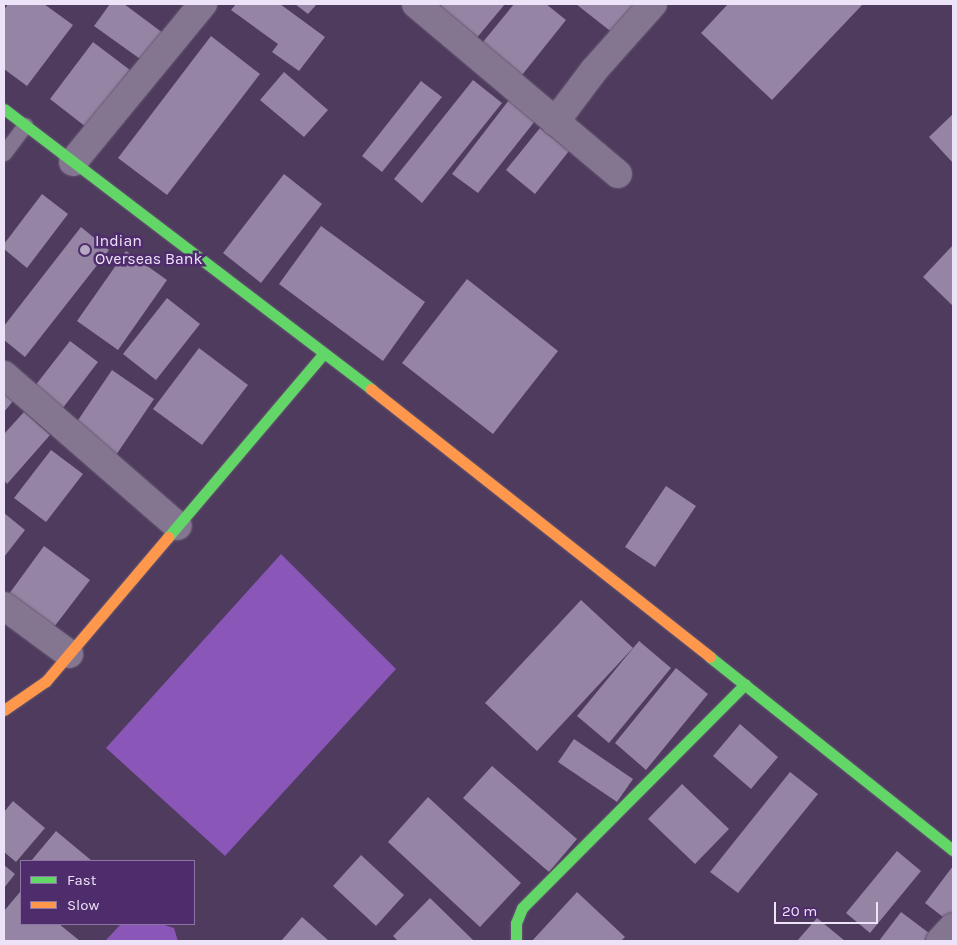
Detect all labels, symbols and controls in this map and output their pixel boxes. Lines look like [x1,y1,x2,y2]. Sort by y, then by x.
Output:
place label: Indian Overseas Bank [95,231,202,269]
marker: Indian Overseas Bank [79,244,91,256]
legend [20,860,195,925]
text: Fast [67,871,96,889]
scale bar [777,892,881,924]
text: Slow [67,896,99,914]
text: 20 m [782,902,817,920]

